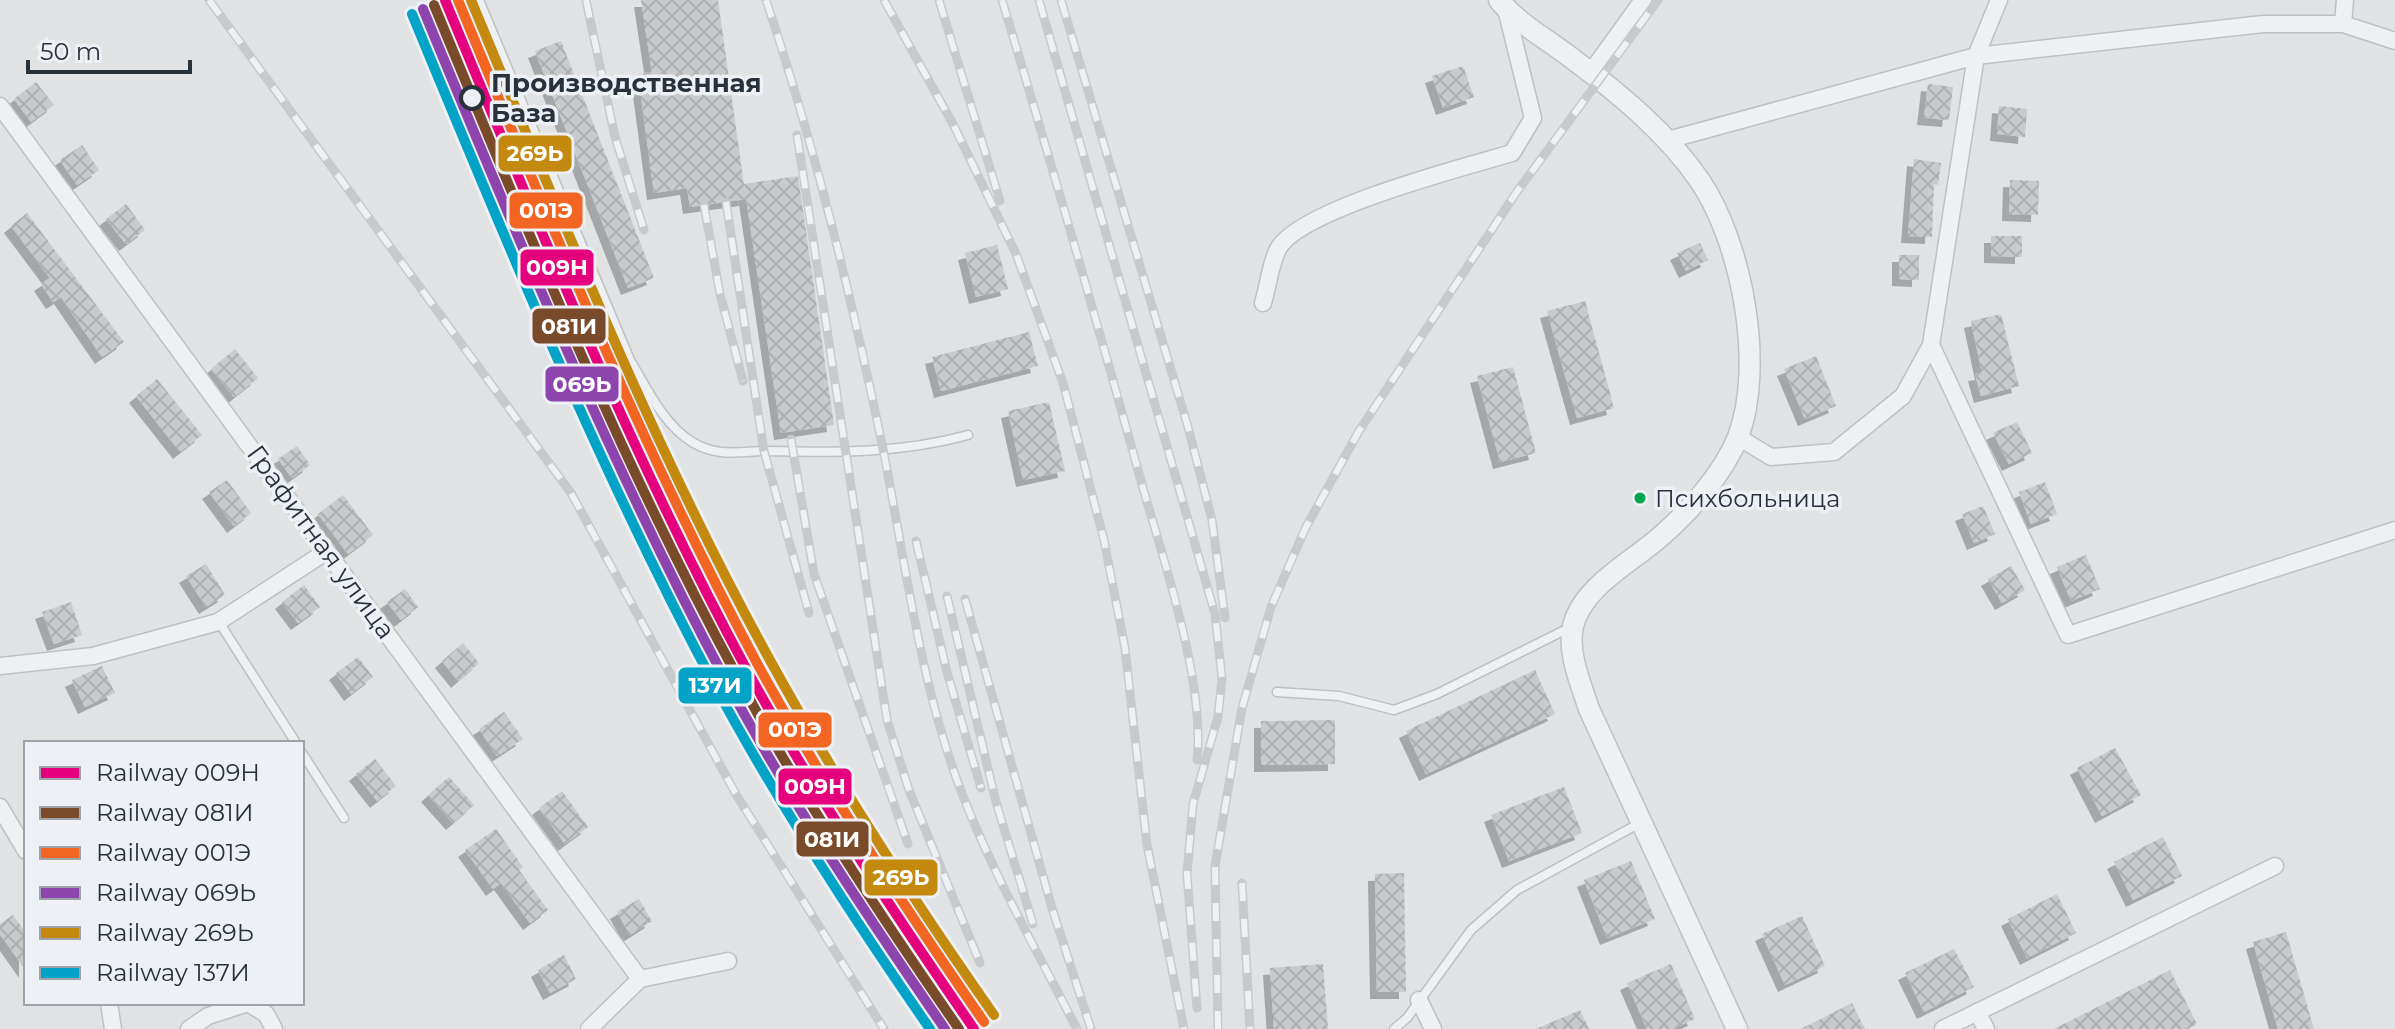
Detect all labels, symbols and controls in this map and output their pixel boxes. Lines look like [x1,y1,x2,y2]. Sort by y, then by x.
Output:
scale bar [28,24,190,74]
text: 50 m [40,37,101,66]
place label: Производственная База [491,67,762,129]
marker: Производственная База [460,86,484,110]
line badge: 269Ь [497,134,573,173]
text: 269Ь [507,140,564,167]
line badge: 001Э [508,191,584,230]
text: 001Э [519,197,573,224]
line badge: 009Н [519,248,595,287]
text: 009Н [526,254,588,281]
line badge: 081И [531,307,607,345]
text: 081И [541,313,597,340]
line badge: 069Ь [544,365,620,403]
text: 069Ь [553,371,612,398]
street label: Графитная улица [240,439,402,645]
place label: Психбольница [1655,484,1840,513]
marker: Психбольница [1632,490,1648,506]
line badge: 137И [677,666,753,705]
text: 137И [688,672,742,699]
line badge: 001Э [757,711,833,749]
text: 001Э [768,716,822,743]
legend [24,741,304,1005]
text: Railway 009Н [96,758,260,787]
line badge: 009Н [777,767,853,806]
text: 009Н [784,773,846,800]
text: Railway 081И [96,798,254,827]
line badge: 081И [795,820,870,858]
text: 081И [804,826,860,853]
text: Railway 001Э [96,838,251,867]
line badge: 269Ь [863,858,939,897]
text: 269Ь [873,864,930,891]
text: Railway 069Ь [96,878,256,907]
text: Railway 269Ь [96,918,254,947]
text: Railway 137И [96,958,250,987]

